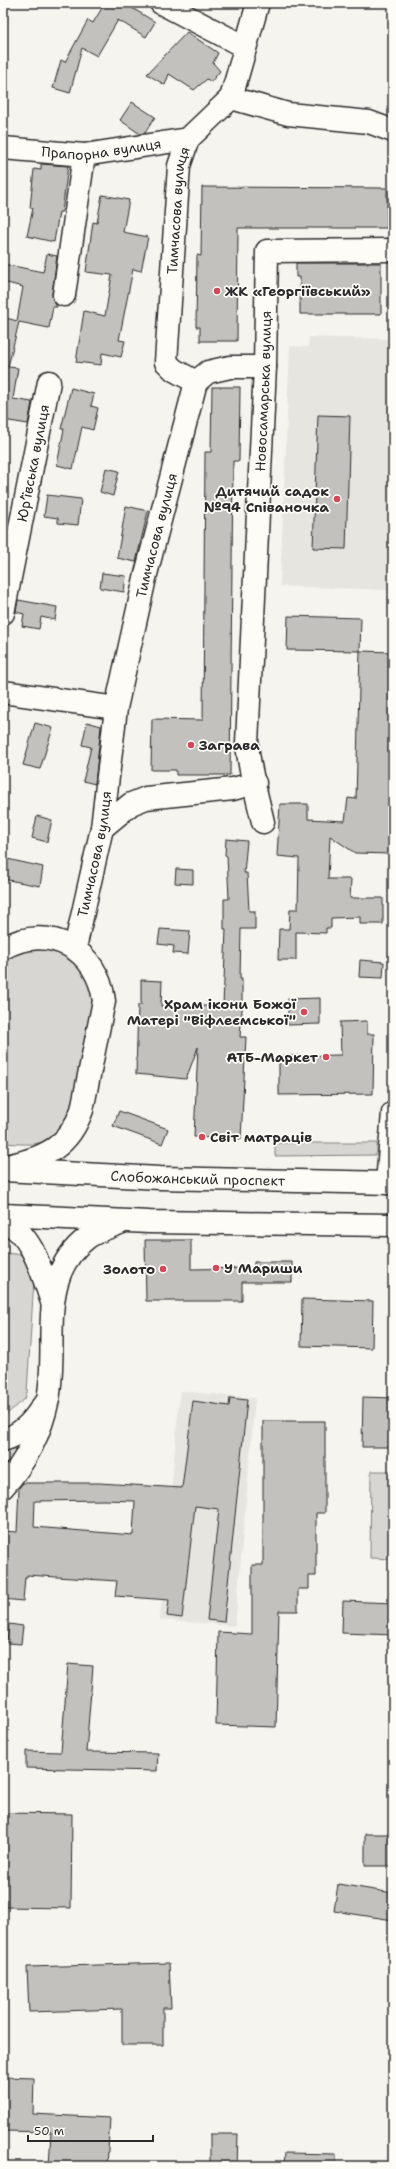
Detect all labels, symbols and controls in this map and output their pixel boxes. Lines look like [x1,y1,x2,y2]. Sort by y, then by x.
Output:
street label: Прапорна вулиця [41,134,163,164]
street label: Тимчасова вулиця [163,144,194,275]
place label: ЖК «Георгіївський» [225,282,371,300]
marker: ЖК «Георгіївський» [212,286,222,296]
street label: Новосамарська вулиця [251,310,275,472]
street label: Юрʼївська вулиця [13,403,53,523]
street label: Тимчасова вулиця [132,471,181,600]
place label: Дитячий садок №94 Співаночка [204,482,329,516]
marker: Дитячий садок №94 Співаночка [332,494,342,504]
place label: Заграва [199,736,260,754]
marker: Заграва [186,740,196,750]
street label: Тимчасова вулиця [73,790,115,919]
place label: Храм ікони Божої Матері "Віфлеємської" [127,995,297,1029]
marker: Храм ікони Божої Матері "Віфлеємської" [299,1007,309,1017]
place label: АТБ-Маркет [226,1048,319,1066]
marker: АТБ-Маркет [321,1052,331,1062]
place label: Світ матраців [210,1128,312,1146]
marker: Світ матраців [197,1132,207,1142]
street label: Слобожанський проспект [110,1166,286,1190]
place label: У Мариши [224,1259,303,1277]
place label: Золото [103,1260,155,1278]
marker: У Мариши [211,1263,221,1273]
marker: Золото [158,1264,168,1274]
scale bar [28,2117,153,2143]
text: 50 m [34,2123,64,2139]

